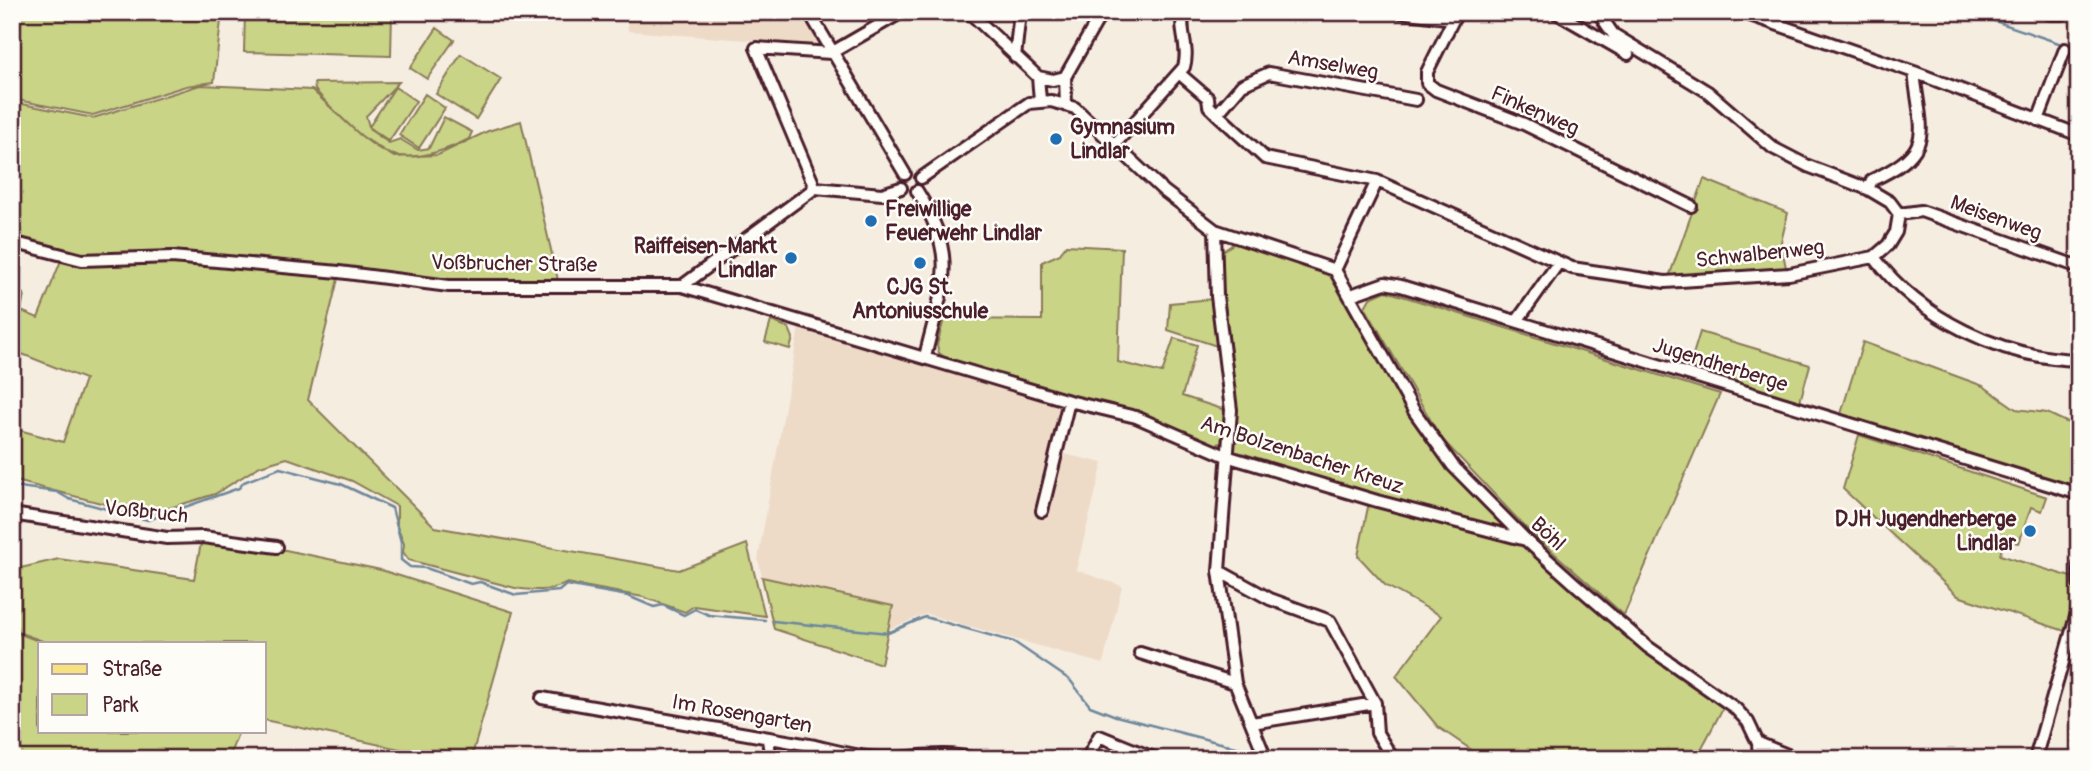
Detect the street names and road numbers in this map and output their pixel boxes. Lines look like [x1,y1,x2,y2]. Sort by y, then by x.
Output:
street label: Amselweg [1286,44,1380,86]
street label: Finkenweg [1487,80,1583,142]
street label: Meisenweg [1947,189,2045,247]
street label: Schwalbenweg [1694,234,1826,274]
street label: Voßbrucher Straße [431,249,598,279]
street label: Jugendherberge [1649,332,1792,399]
street label: Am Bolzenbacher Kreuz [1197,409,1407,501]
street label: Voßbruch [103,494,189,530]
street label: Böhl [1525,511,1571,557]
street label: Im Rosengarten [670,688,814,740]

